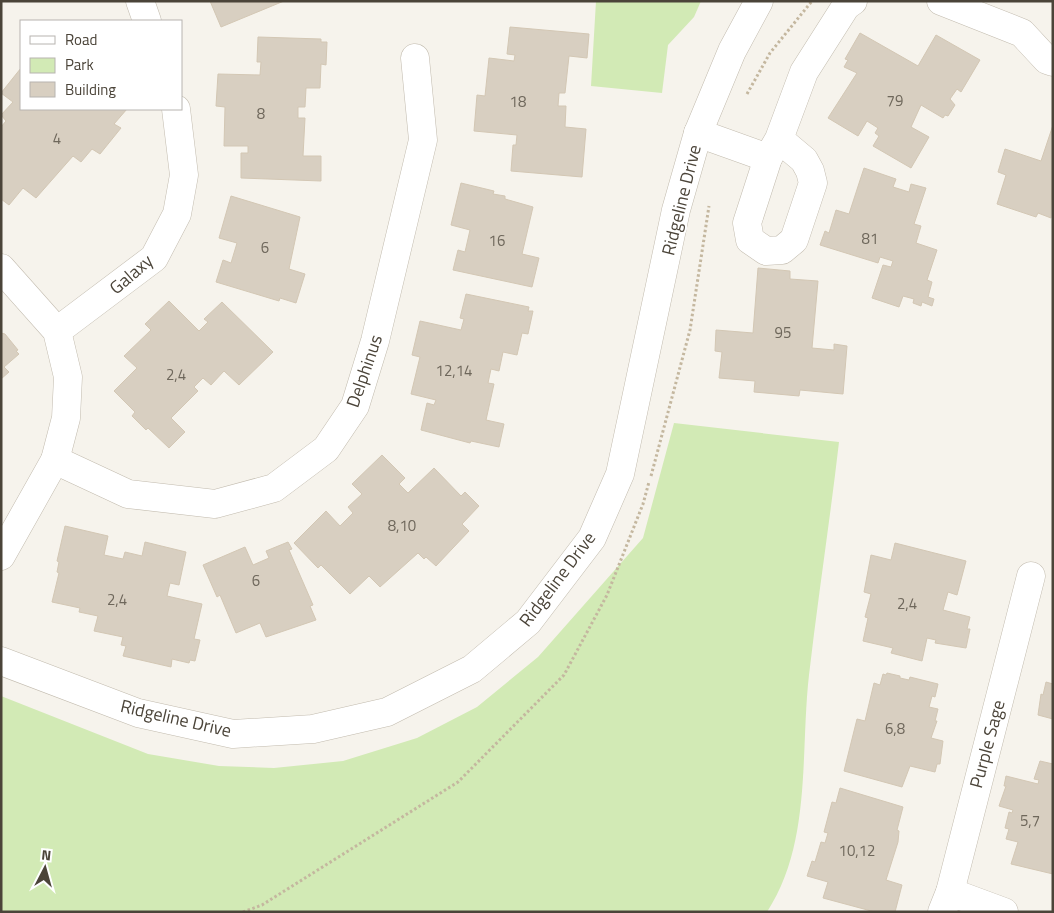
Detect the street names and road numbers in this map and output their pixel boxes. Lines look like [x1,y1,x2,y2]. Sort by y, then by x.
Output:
street label: Ridgeline Drive [654,142,708,258]
street label: Galaxy [103,247,159,301]
street label: Delphinus [339,331,389,411]
street label: Ridgeline Drive [512,526,602,632]
street label: Ridgeline Drive [118,692,234,744]
street label: Purple Sage [962,697,1012,791]

